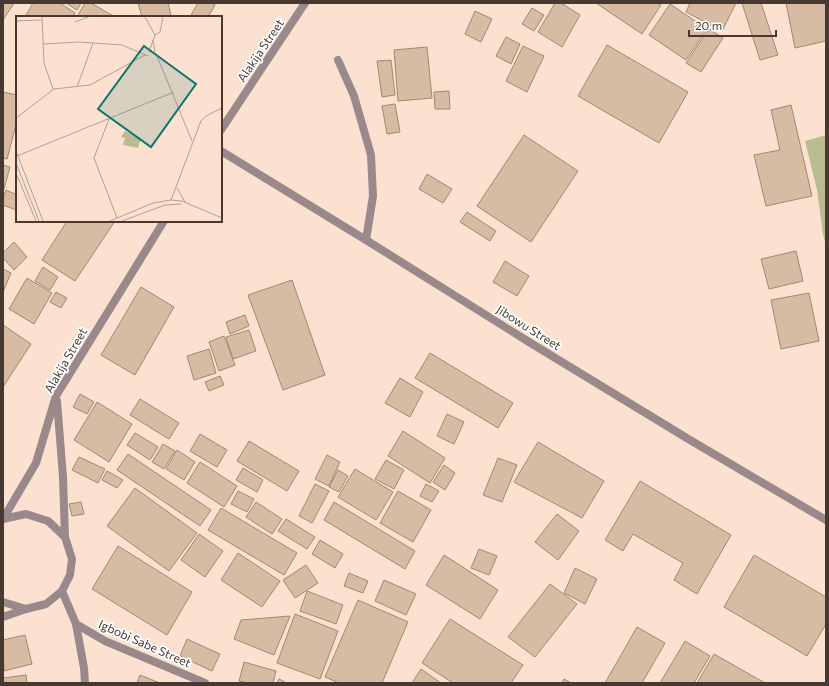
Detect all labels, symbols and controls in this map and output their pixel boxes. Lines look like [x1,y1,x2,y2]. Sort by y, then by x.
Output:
scale bar [689,12,776,38]
inset map [16,16,222,222]
street label: Alakija Street [234,16,286,84]
text: 20 m [695,18,722,32]
street label: Jibowu Street [494,302,564,353]
street label: Alakija Street [41,325,89,395]
street label: Igbobi Sabe Street [97,616,193,670]

